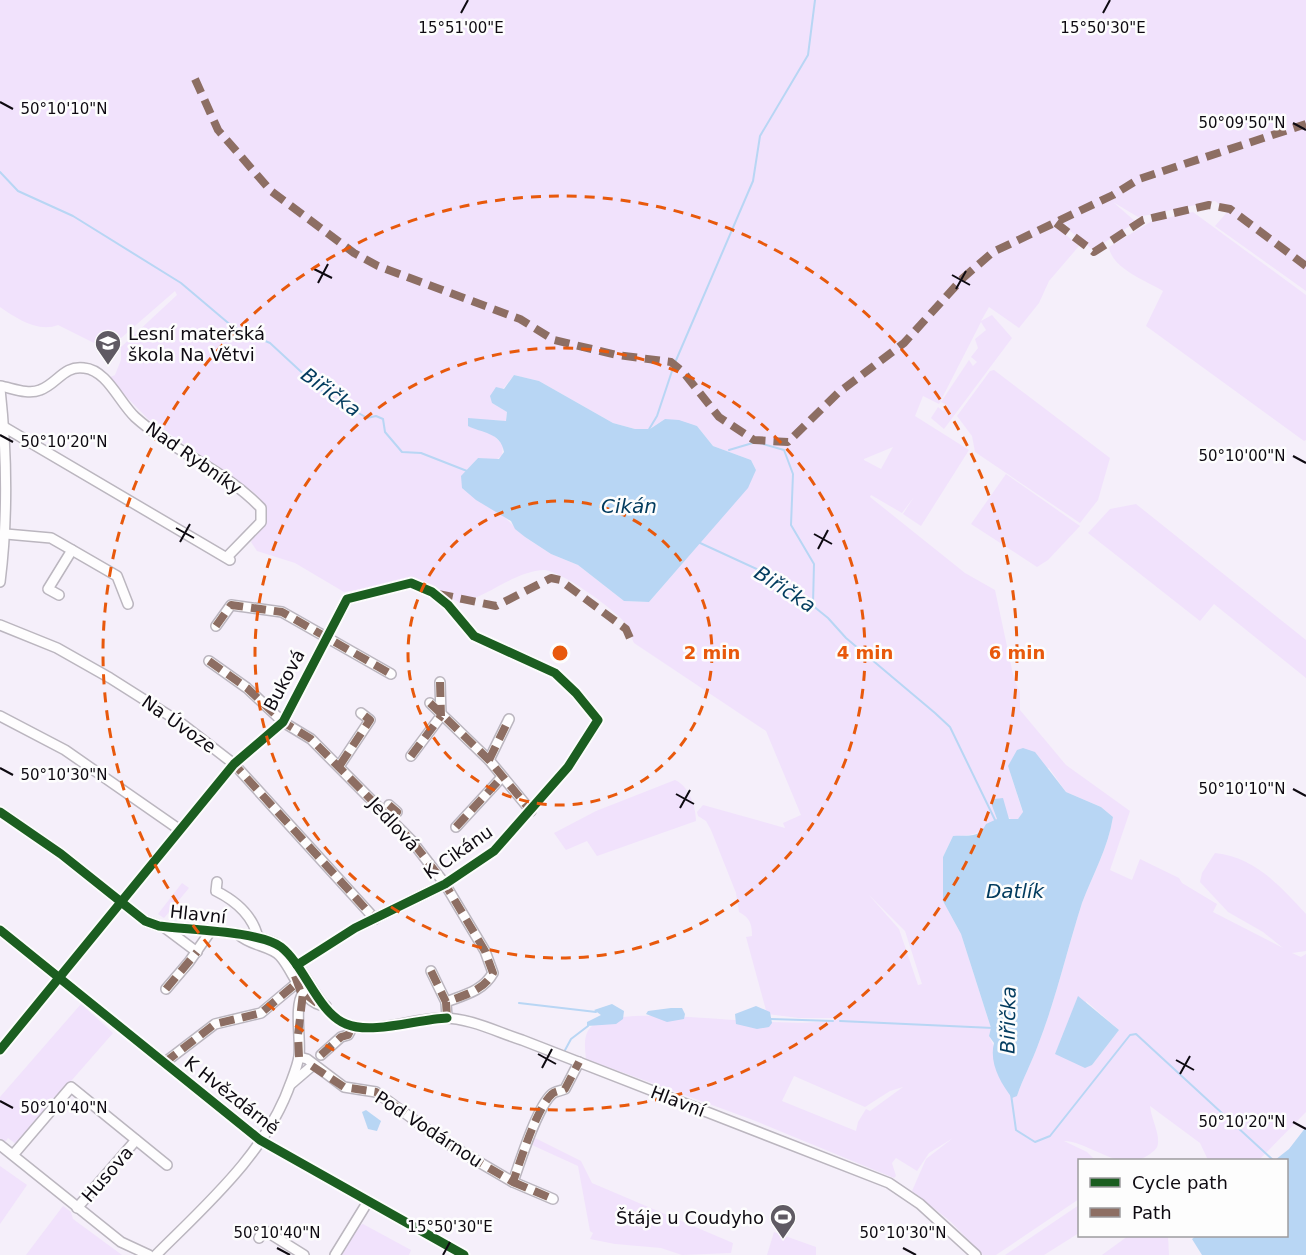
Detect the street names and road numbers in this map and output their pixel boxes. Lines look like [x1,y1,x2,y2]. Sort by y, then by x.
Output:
street label: Nad Rybníky [142,417,246,499]
street label: Buková [259,646,309,714]
street label: Na Úvoze [138,691,220,757]
street label: Jedlová [363,792,424,855]
street label: K Cikánu [420,821,496,883]
street label: Hlavní [169,901,228,928]
street label: K Hvězdárně [181,1052,283,1138]
street label: Hlavní [648,1081,709,1121]
street label: Pod Vodárnou [371,1087,487,1171]
street label: Husova [77,1142,137,1206]

